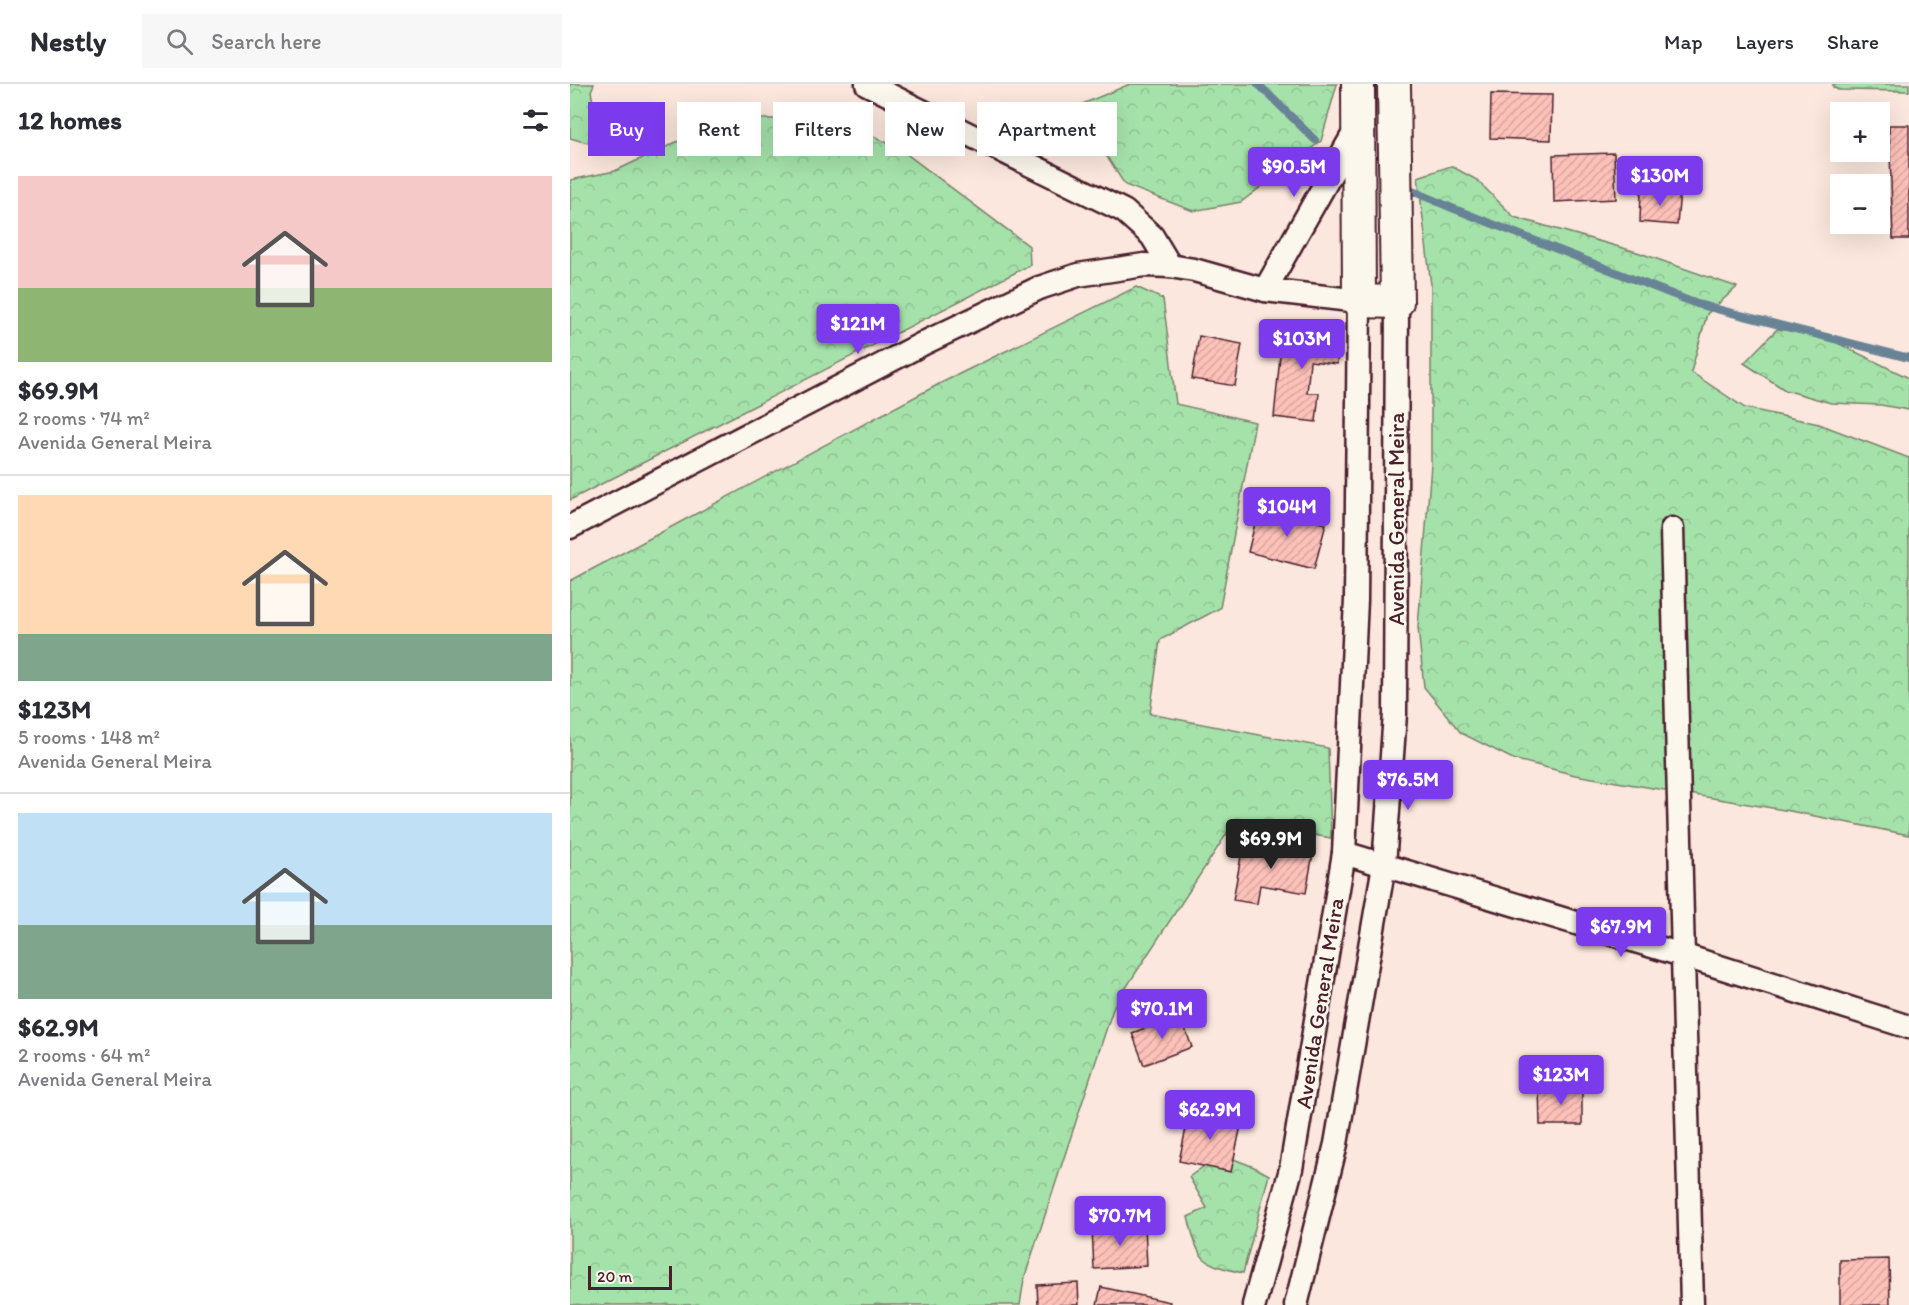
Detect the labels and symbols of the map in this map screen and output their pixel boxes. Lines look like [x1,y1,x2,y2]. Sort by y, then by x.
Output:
pin: $90.5M [1245,147,1343,198]
pin: $130M [1618,156,1702,207]
pin: $121M [816,304,900,355]
pin: $103M [1260,319,1344,370]
street label: Avenida General Meira [1383,412,1410,626]
pin: $104M [1245,487,1329,538]
pin: $76.5M [1359,760,1457,811]
pin: $69.9M [1222,819,1320,870]
street label: Avenida General Meira [1289,895,1350,1110]
pin: $67.9M [1572,907,1670,958]
pin: $70.1M [1113,989,1211,1040]
pin: $123M [1519,1055,1603,1106]
pin: $62.9M [1161,1090,1259,1141]
pin: $70.7M [1071,1196,1169,1247]
scale bar [588,1263,672,1290]

